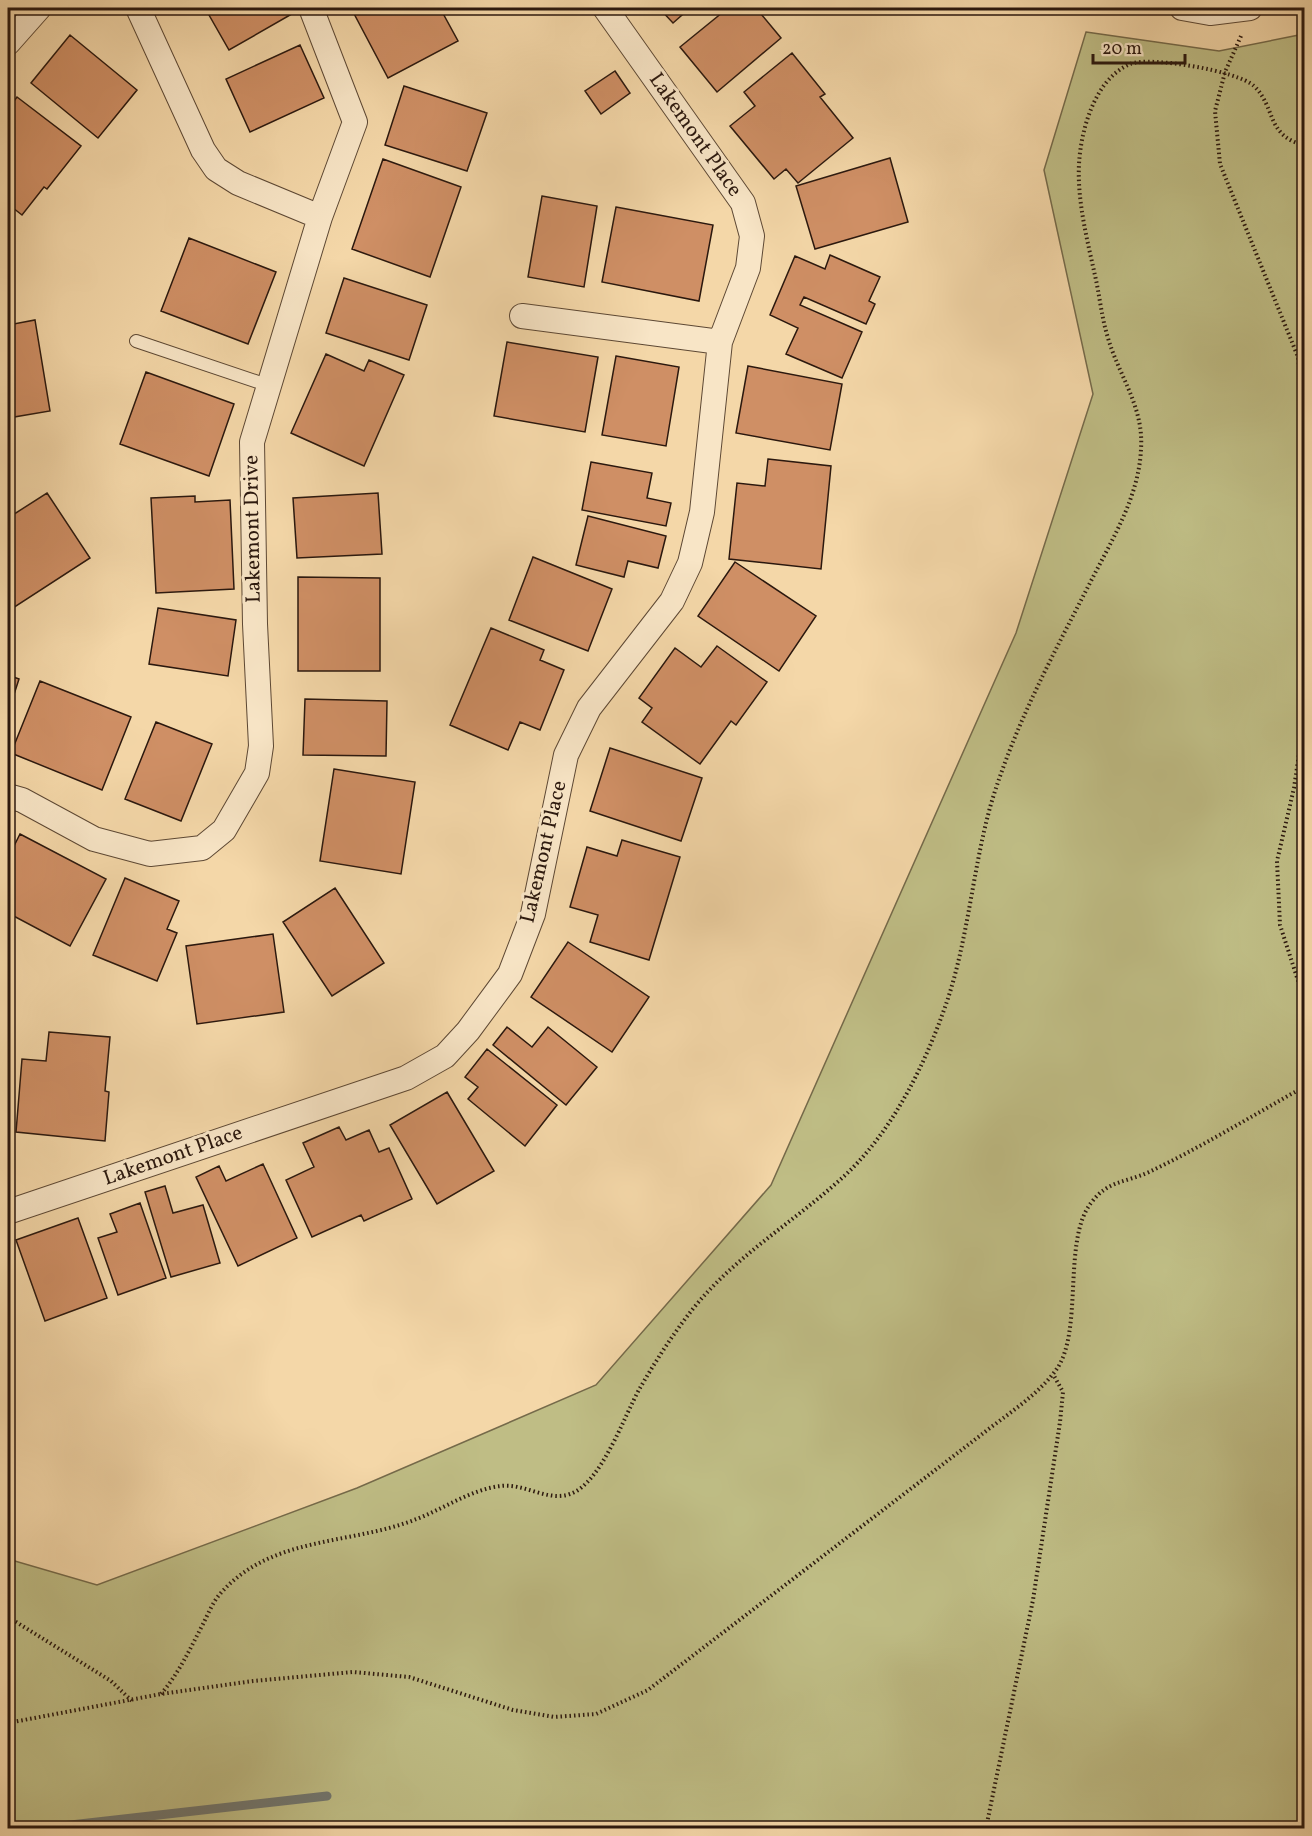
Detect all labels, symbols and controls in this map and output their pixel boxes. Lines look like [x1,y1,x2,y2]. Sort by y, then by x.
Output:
scale bar [1093,27,1184,65]
text: 20 m [1102,37,1142,62]
street label: Lakemont Place [641,67,749,203]
street label: Lakemont Drive [237,454,269,603]
street label: Lakemont Place [514,778,574,926]
street label: Lakemont Place [100,1119,247,1193]

